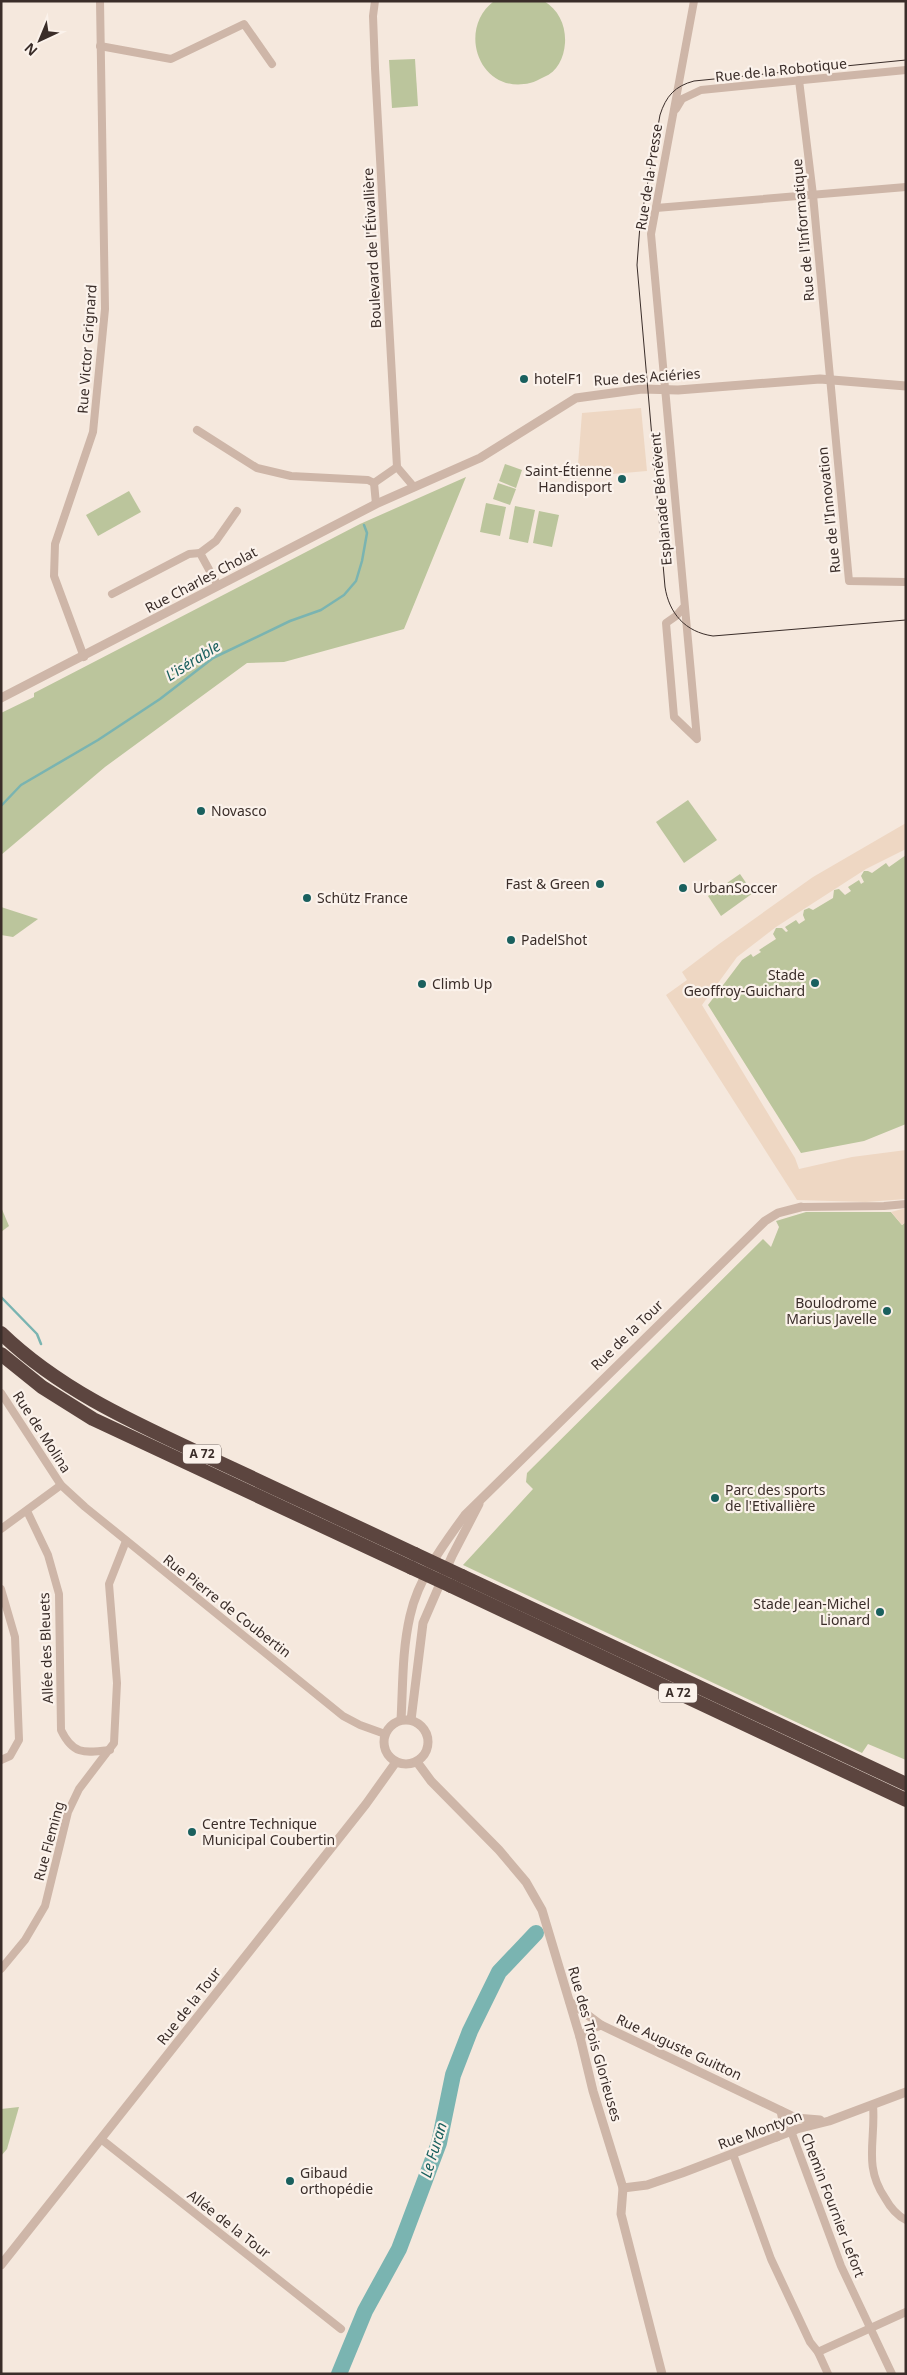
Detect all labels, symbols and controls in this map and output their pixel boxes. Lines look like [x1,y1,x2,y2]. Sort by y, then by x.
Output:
north arrow [15,15,65,65]
text: N [20,39,41,61]
street label: Rue de la Robotique [714,53,848,86]
street label: Rue de la Presse [631,122,666,231]
street label: Rue de l'Informatique [787,158,818,302]
street label: Boulevard de l'Étivallière [358,167,385,329]
street label: Rue Victor Grignard [73,284,100,414]
street label: Rue des Aciéries [593,363,701,390]
place label: hotelF1 [534,369,583,388]
marker: hotelF1 [518,373,530,385]
street label: Esplanade Bénévent [645,432,676,566]
street label: Rue de l'Innovation [812,446,845,574]
place label: Saint-Étienne Handisport [525,461,612,496]
marker: Saint-Étienne Handisport [616,473,628,485]
street label: Rue Charles Cholat [141,542,260,617]
water label: L'isérable [161,635,224,685]
place label: Novasco [211,801,267,820]
marker: Novasco [195,805,207,817]
place label: Fast & Green [505,874,590,893]
marker: Fast & Green [594,878,606,890]
place label: UrbanSoccer [693,878,778,897]
marker: UrbanSoccer [677,882,689,894]
place label: Schütz France [317,888,408,907]
marker: Schütz France [301,892,313,904]
place label: PadelShot [521,930,587,949]
marker: PadelShot [505,934,517,946]
place label: Stade Geoffroy-Guichard [684,965,805,1000]
place label: Climb Up [432,974,492,993]
marker: Stade Geoffroy-Guichard [809,977,821,989]
marker: Climb Up [416,978,428,990]
place label: Boulodrome Marius Javelle [786,1293,877,1328]
street label: Rue de la Tour [586,1295,667,1374]
marker: Boulodrome Marius Javelle [881,1305,893,1317]
street label: Rue de Molina [9,1387,76,1476]
road number: A 72 [183,1445,221,1464]
place label: Parc des sports de l'Etivallière [725,1480,826,1515]
marker: Parc des sports de l'Etivallière [709,1492,721,1504]
street label: Rue Pierre de Coubertin [159,1550,295,1662]
street label: Allée des Bleuets [34,1592,57,1704]
place label: Stade Jean-Michel Lionard [753,1594,870,1629]
marker: Stade Jean-Michel Lionard [874,1606,886,1618]
road number: A 72 [659,1684,697,1702]
street label: Rue Fleming [29,1799,68,1883]
place label: Centre Technique Municipal Coubertin [202,1814,335,1849]
marker: Centre Technique Municipal Coubertin [186,1826,198,1838]
street label: Rue de la Tour [152,1963,225,2049]
street label: Rue des Trois Glorieuses [564,1964,627,2124]
street label: Rue Auguste Guitton [613,2009,745,2084]
street label: Rue Montyon [715,2106,804,2154]
water label: Le Furan [415,2119,451,2180]
street label: Chemin Fournier Lefort [797,2130,870,2280]
place label: Gibaud orthopédie [300,2163,373,2198]
marker: Gibaud orthopédie [284,2175,296,2187]
street label: Allée de la Tour [184,2185,275,2262]

